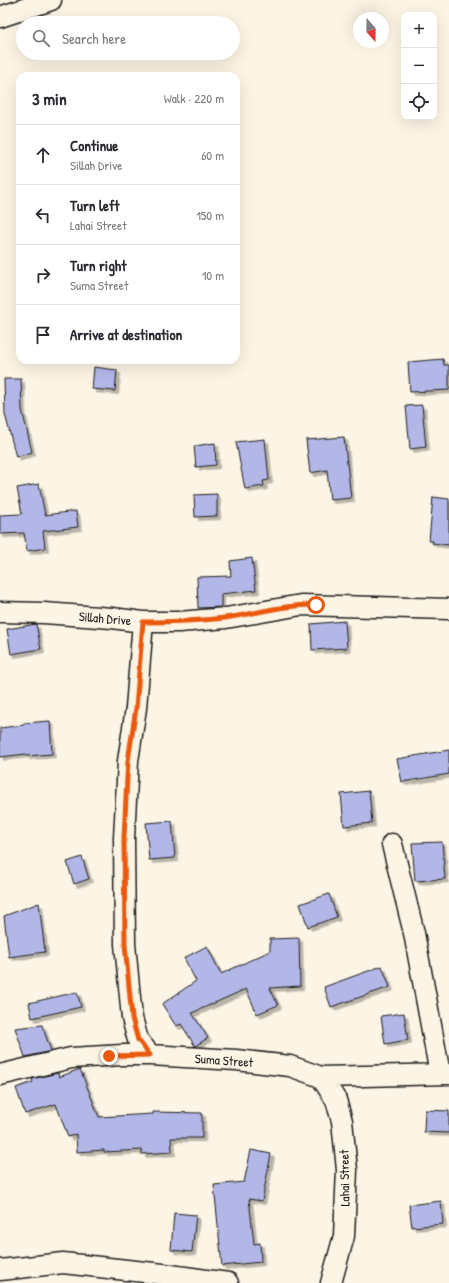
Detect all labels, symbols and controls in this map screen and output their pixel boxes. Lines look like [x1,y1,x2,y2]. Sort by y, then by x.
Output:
north arrow [353,12,389,48]
map controls [401,12,437,120]
button: + [401,12,437,48]
search box [16,16,240,60]
icon: search [30,27,52,49]
text: Search here [62,28,126,49]
button: − [401,48,437,84]
button: locate [401,84,437,120]
text: 3 min [32,87,67,110]
text: Walk · 220 m [164,89,224,107]
text: Continue [70,135,118,156]
icon: ahead [32,144,54,166]
text: 60 m [201,146,224,164]
text: Sillah Drive [70,156,123,174]
text: Turn left [70,195,120,216]
icon: left [32,204,54,226]
text: 150 m [196,206,224,224]
text: Lahai Street [70,216,127,234]
text: Turn right [70,255,126,276]
icon: right [32,264,54,286]
text: 10 m [202,266,224,284]
text: Suma Street [70,276,128,294]
icon: arrive [32,324,54,346]
text: Arrive at destination [70,324,182,345]
route start [307,596,325,614]
street label: Sillah Drive [78,607,132,629]
route end [100,1047,118,1065]
street label: Suma Street [194,1049,254,1071]
street label: Lahai Street [334,1149,353,1206]

